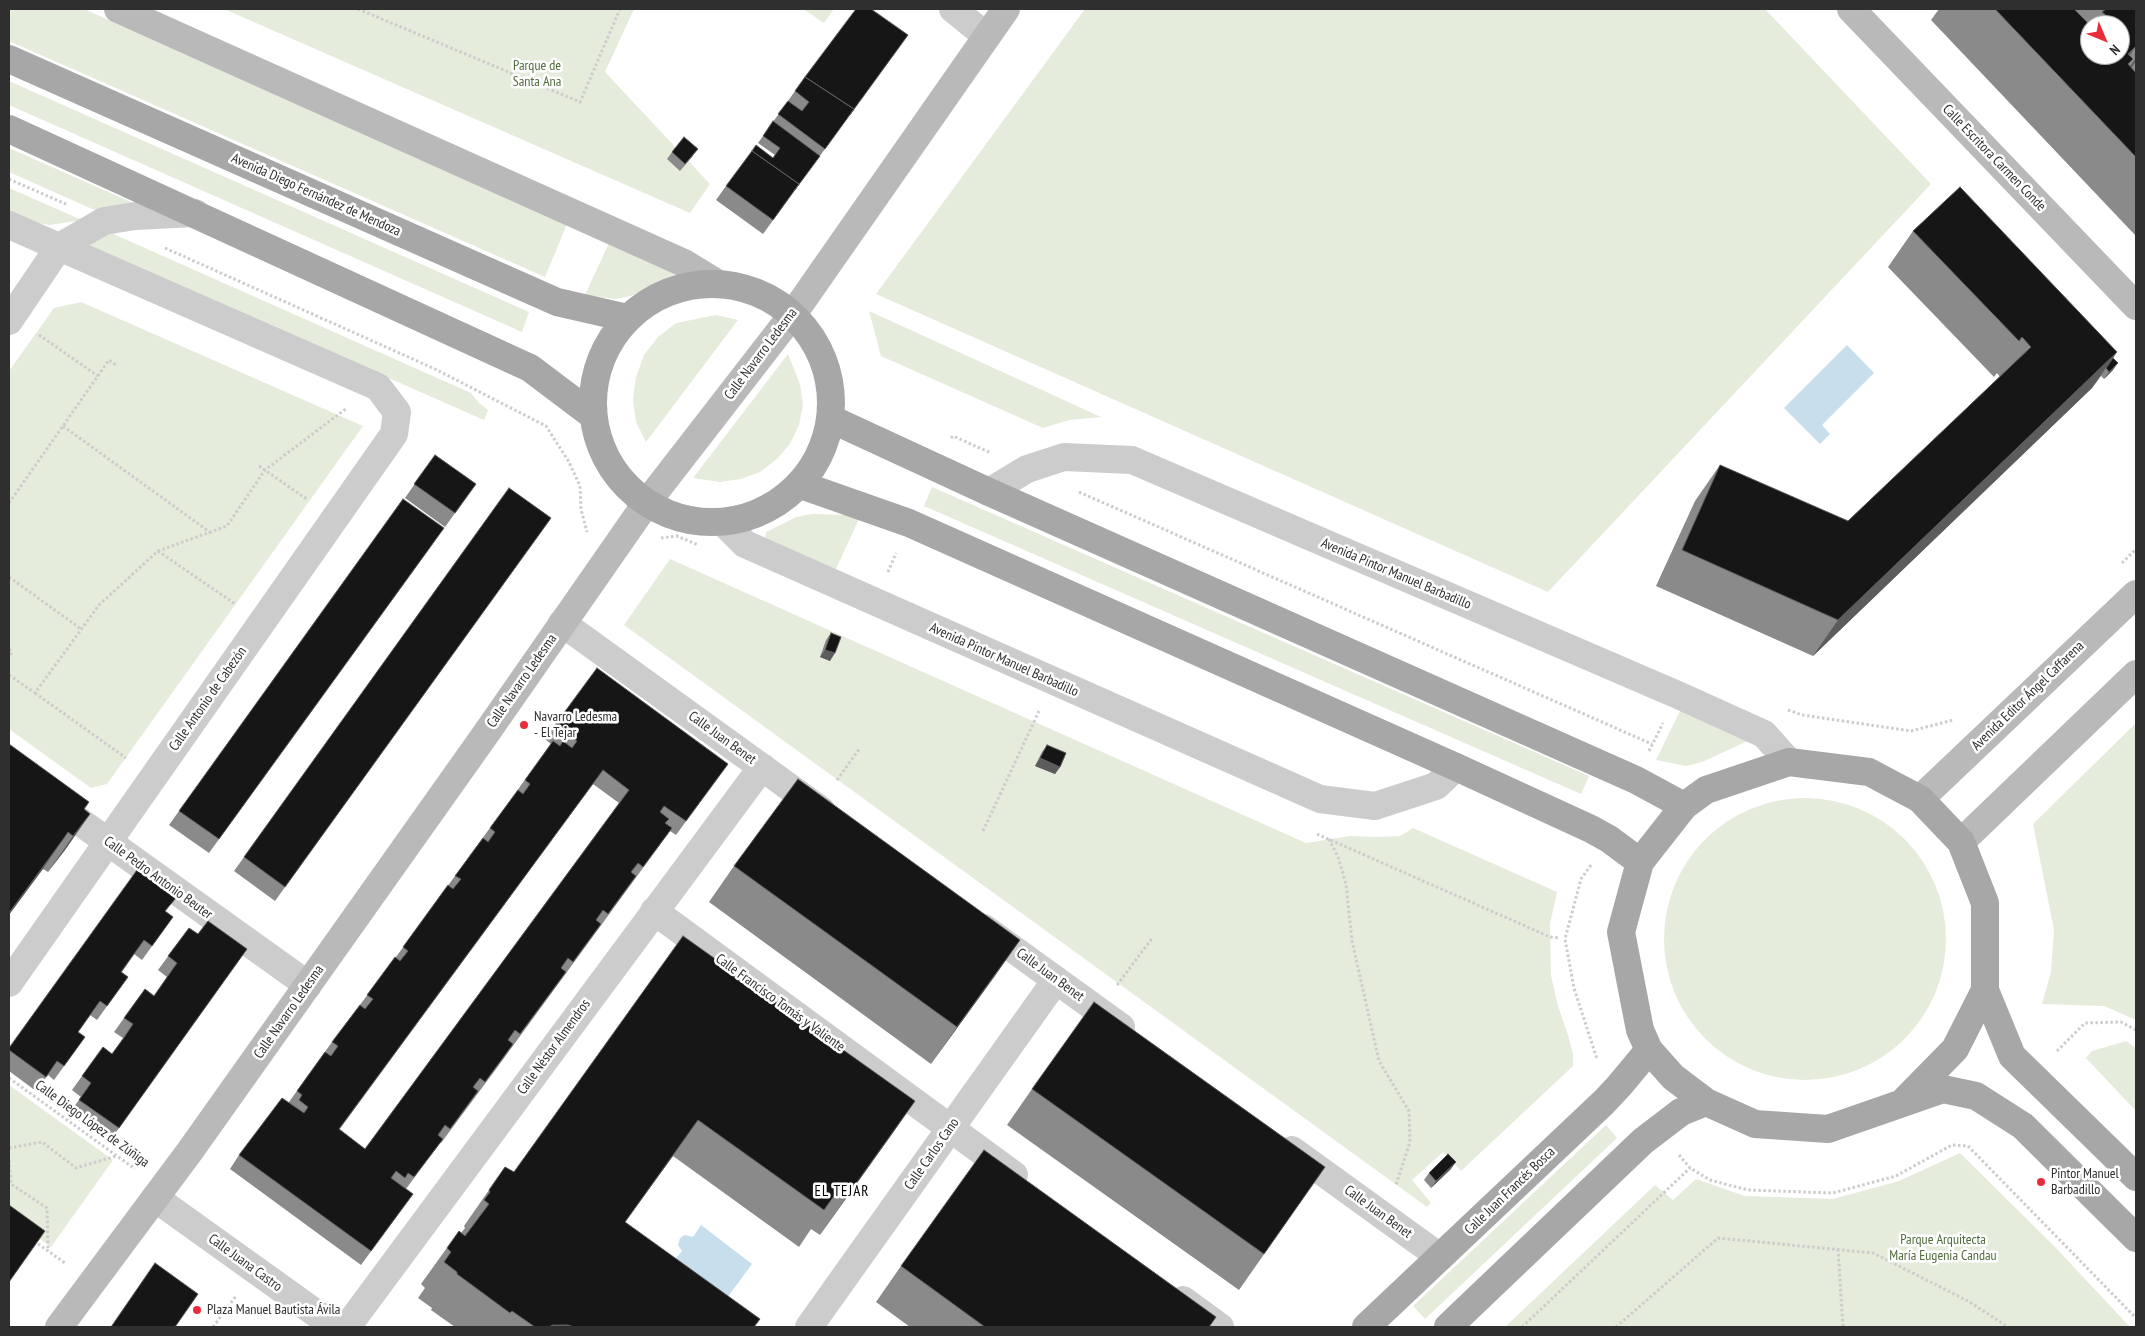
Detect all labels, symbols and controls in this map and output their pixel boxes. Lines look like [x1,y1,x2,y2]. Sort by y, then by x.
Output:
north arrow [2080,15,2130,65]
text: N [2106,41,2124,59]
park label: Parque de Santa Ana [513,58,561,90]
street label: Calle Escritora Carmen Conde [1939,101,2049,215]
street label: Avenida Diego Fernández de Mendoza [229,150,403,240]
street label: Calle Navarro Ledesma [721,305,801,403]
street label: Avenida Pintor Manuel Barbadillo [1318,535,1474,613]
street label: Avenida Pintor Manuel Barbadillo [927,619,1081,701]
street label: Calle Navarro Ledesma [484,631,560,731]
street label: Avenida Editor Ángel Caffarena [1968,638,2088,754]
street label: Calle Antonio de Cabezón [166,644,250,754]
street label: Calle Juan Benet [685,708,759,768]
place label: Navarro Ledesma - El Tejar [534,709,617,742]
marker: Navarro Ledesma - El Tejar [518,719,530,731]
street label: Calle Pedro Antonio Beuter [100,833,216,923]
street label: Calle Juan Benet [1013,945,1087,1005]
street label: Calle Francisco Tomás y Valiente [712,950,848,1056]
street label: Calle Navarro Ledesma [251,962,327,1062]
street label: Calle Néstor Almendros [514,996,594,1098]
street label: Calle Diego López de Zúñiga [32,1077,152,1171]
street label: Calle Carlos Cano [901,1115,963,1193]
street label: Calle Juan Francés Bosca [1461,1144,1559,1238]
place label: Pintor Manuel Barbadillo [2051,1166,2119,1198]
marker: Pintor Manuel Barbadillo [2035,1176,2047,1188]
street label: Calle Juan Benet [1341,1182,1415,1242]
district label: EL TEJAR [814,1183,870,1201]
street label: Calle Juana Castro [205,1231,285,1295]
park label: Parque Arquitecta María Eugenia Candau [1889,1232,1997,1264]
place label: Plaza Manuel Bautista Ávila [207,1302,340,1318]
marker: Plaza Manuel Bautista Ávila [191,1304,203,1316]

